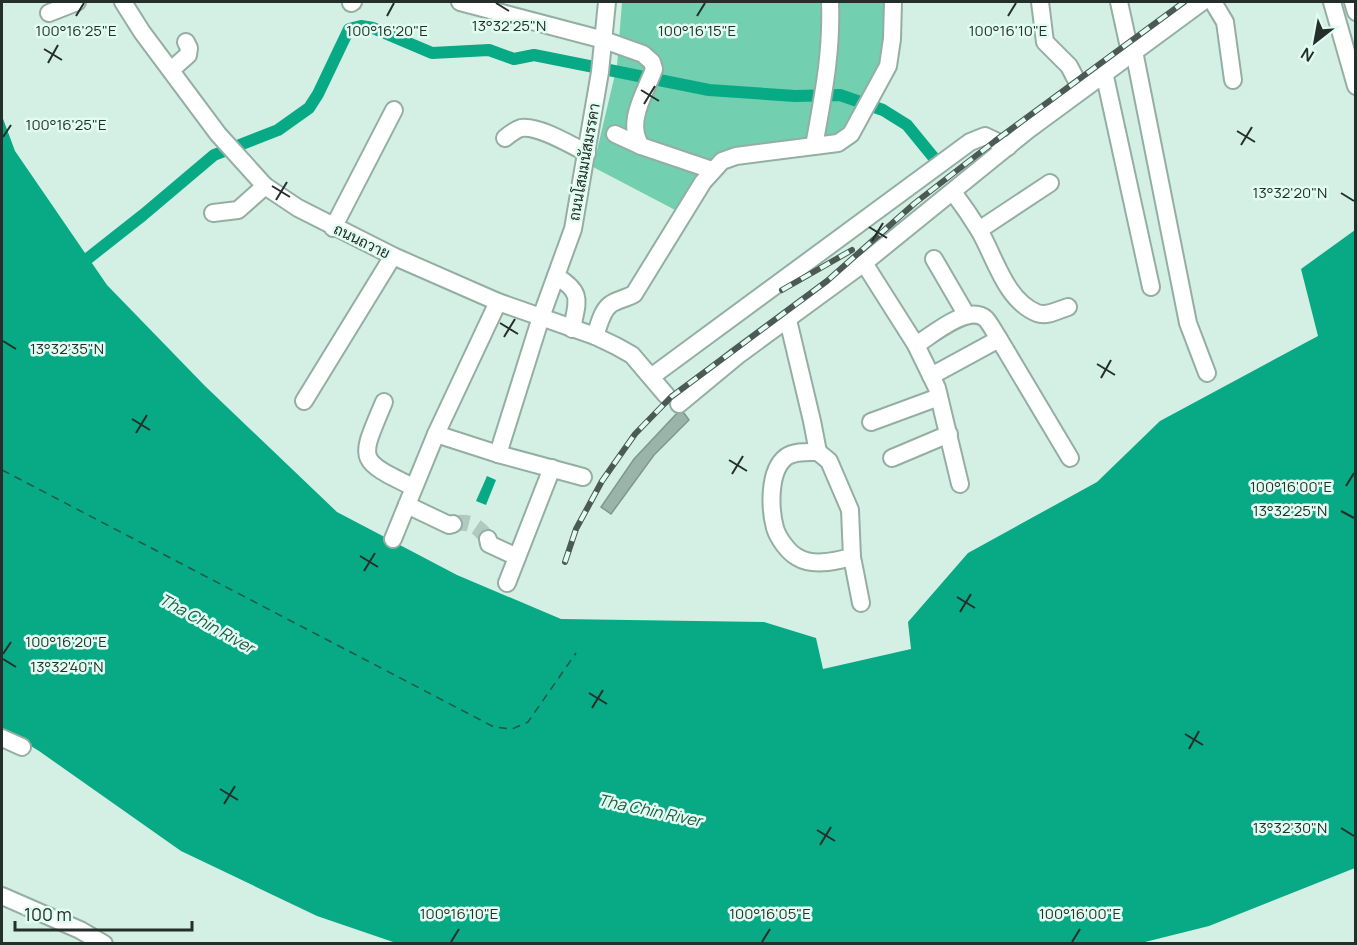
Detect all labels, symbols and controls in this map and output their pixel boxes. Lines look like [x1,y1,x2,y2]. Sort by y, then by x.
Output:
north arrow [1285,12,1345,72]
text: 13°32'25"N [472,15,546,36]
text: 100°16'25"E [36,20,116,41]
text: 100°16'20"E [346,20,428,41]
text: 100°16'15"E [658,20,736,41]
text: 100°16'10"E [969,20,1047,41]
text: N [1297,42,1318,67]
street label: ถนนโสมมนัสมรรคา [563,102,605,222]
text: 100°16'25"E [26,114,106,135]
text: 13°32'20"N [1253,182,1327,203]
street label: ถนนถวาย [330,218,394,264]
text: 13°32'35"N [30,338,104,359]
text: 100°16'00"E [1250,476,1332,497]
text: 13°32'25"N [1253,500,1327,521]
water label: Tha Chin River [156,588,260,659]
text: 100°16'20"E [25,631,107,652]
text: 13°32'40"N [30,656,104,677]
water label: Tha Chin River [596,788,706,832]
text: 13°32'30"N [1253,817,1327,838]
scale bar [15,894,192,932]
text: 100 m [24,902,72,926]
text: 100°16'10"E [420,903,498,924]
text: 100°16'05"E [729,903,811,924]
text: 100°16'00"E [1039,903,1121,924]

